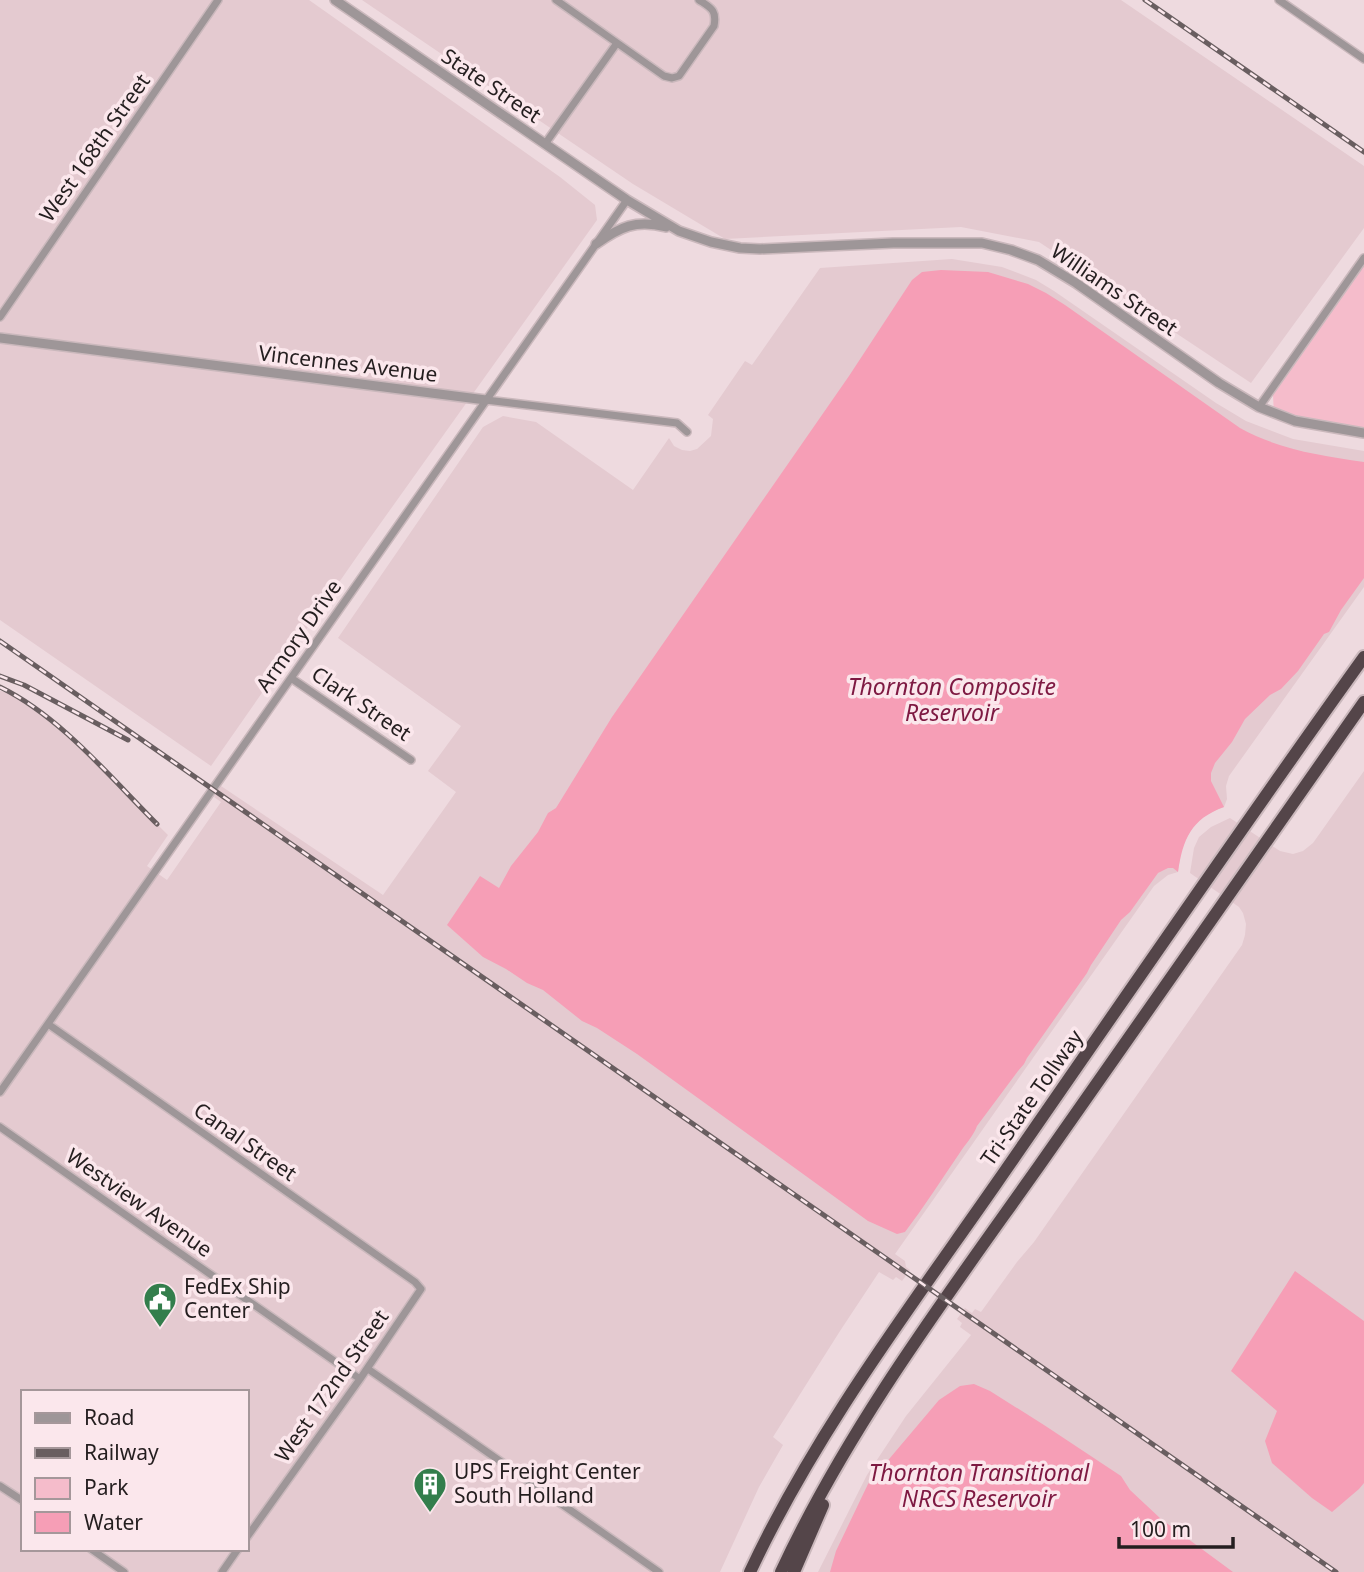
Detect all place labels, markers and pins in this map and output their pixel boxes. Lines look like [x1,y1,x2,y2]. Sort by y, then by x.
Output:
place label: FedEx Ship Center [184,1272,291,1324]
public building icon: FedEx Ship Center [141,1280,179,1329]
place label: UPS Freight Center South Holland [454,1457,641,1509]
building icon: UPS Freight Center South Holland [411,1465,449,1514]

